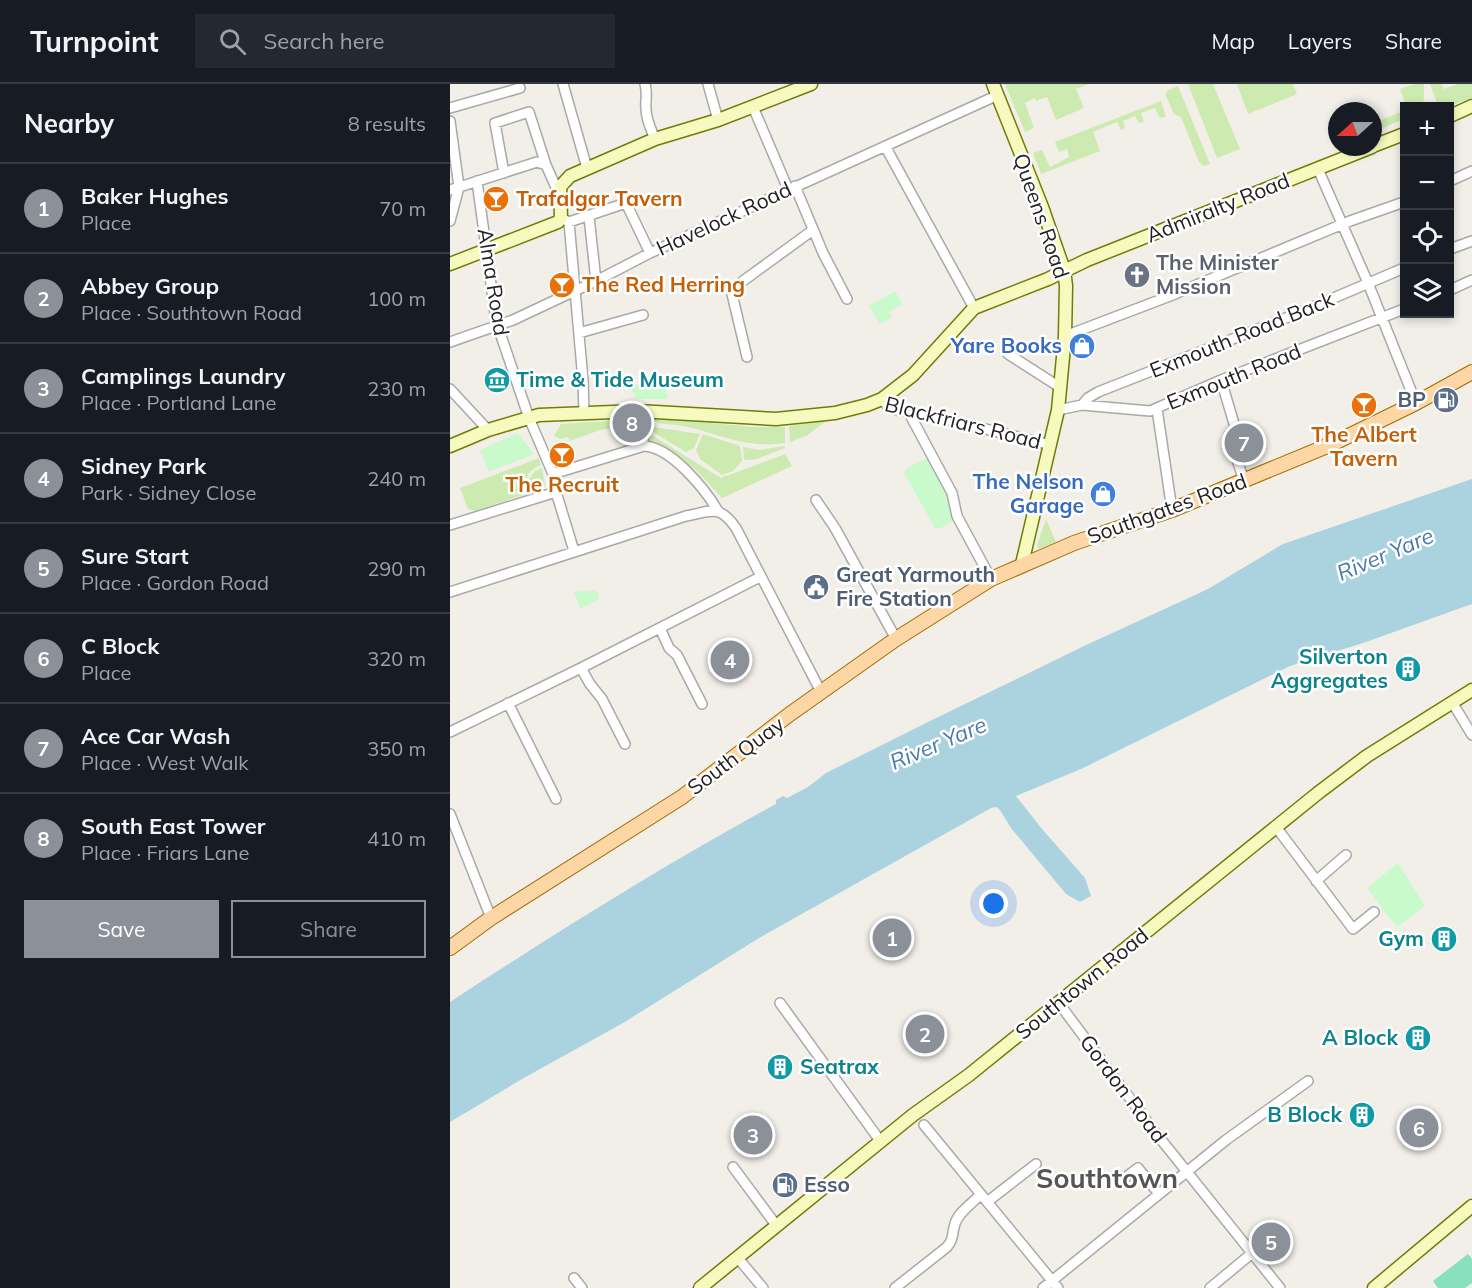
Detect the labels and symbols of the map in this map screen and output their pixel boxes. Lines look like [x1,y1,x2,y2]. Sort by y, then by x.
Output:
north arrow [1328,102,1382,156]
street label: Queens Road [1008,150,1076,282]
street label: Admiralty Road [1142,167,1293,248]
street label: Havelock Road [652,175,795,261]
bar icon: Trafalgar Tavern [481,184,511,214]
place label: Trafalgar Tavern [516,185,683,211]
street label: Alma Road [473,226,515,337]
place label: The Minister Mission [1156,249,1280,299]
church icon: The Minister Mission [1122,260,1152,290]
bar icon: The Red Herring [547,270,577,300]
place label: The Red Herring [582,271,745,297]
street label: Exmouth Road Back [1146,287,1338,383]
shop icon: Yare Books [1067,331,1097,361]
place label: Yare Books [950,332,1062,358]
street label: Exmouth Road [1163,339,1305,415]
museum icon: Time & Tide Museum [482,365,512,395]
place label: Time & Tide Museum [516,366,724,392]
fuel station icon: BP [1431,385,1461,415]
place label: BP [1398,386,1426,412]
street label: Blackfriars Road [882,390,1044,454]
bar icon: The Albert Tavern [1349,390,1379,420]
pin: 8 [612,400,651,446]
pin: 7 [1224,420,1264,466]
place label: The Albert Tavern [1311,421,1417,471]
bar icon: The Recruit [547,440,577,470]
street label: Southgates Road [1083,467,1250,549]
place label: The Nelson Garage [973,468,1084,518]
place label: The Recruit [505,471,619,497]
shop icon: The Nelson Garage [1088,479,1118,509]
water label: River Yare [1332,521,1438,587]
place label: Great Yarmouth Fire Station [836,561,995,611]
public building icon: Great Yarmouth Fire Station [801,572,831,602]
pin: 4 [710,638,750,682]
place label: Silverton Aggregates [1271,643,1388,693]
building icon: Silverton Aggregates [1393,654,1423,684]
street label: South Quay [682,710,789,800]
water label: River Yare [885,710,991,776]
your location [979,889,1008,918]
pin: 1 [872,916,912,960]
street label: Southtown Road [1010,922,1153,1045]
building icon: Gym [1429,924,1459,954]
place label: Gym [1378,925,1424,951]
pin: 2 [906,1012,944,1056]
building icon: A Block [1403,1023,1433,1053]
place label: A Block [1322,1024,1398,1050]
street label: Gordon Road [1075,1029,1173,1148]
building icon: Seatrax [765,1052,795,1082]
place label: Seatrax [800,1053,879,1079]
building icon: B Block [1347,1100,1377,1130]
place label: B Block [1267,1101,1342,1127]
pin: 6 [1400,1106,1438,1150]
pin: 3 [734,1112,772,1158]
district label: Southtown [1036,1161,1178,1195]
fuel station icon: Esso [770,1170,800,1200]
place label: Esso [804,1171,850,1197]
pin: 5 [1252,1220,1290,1264]

